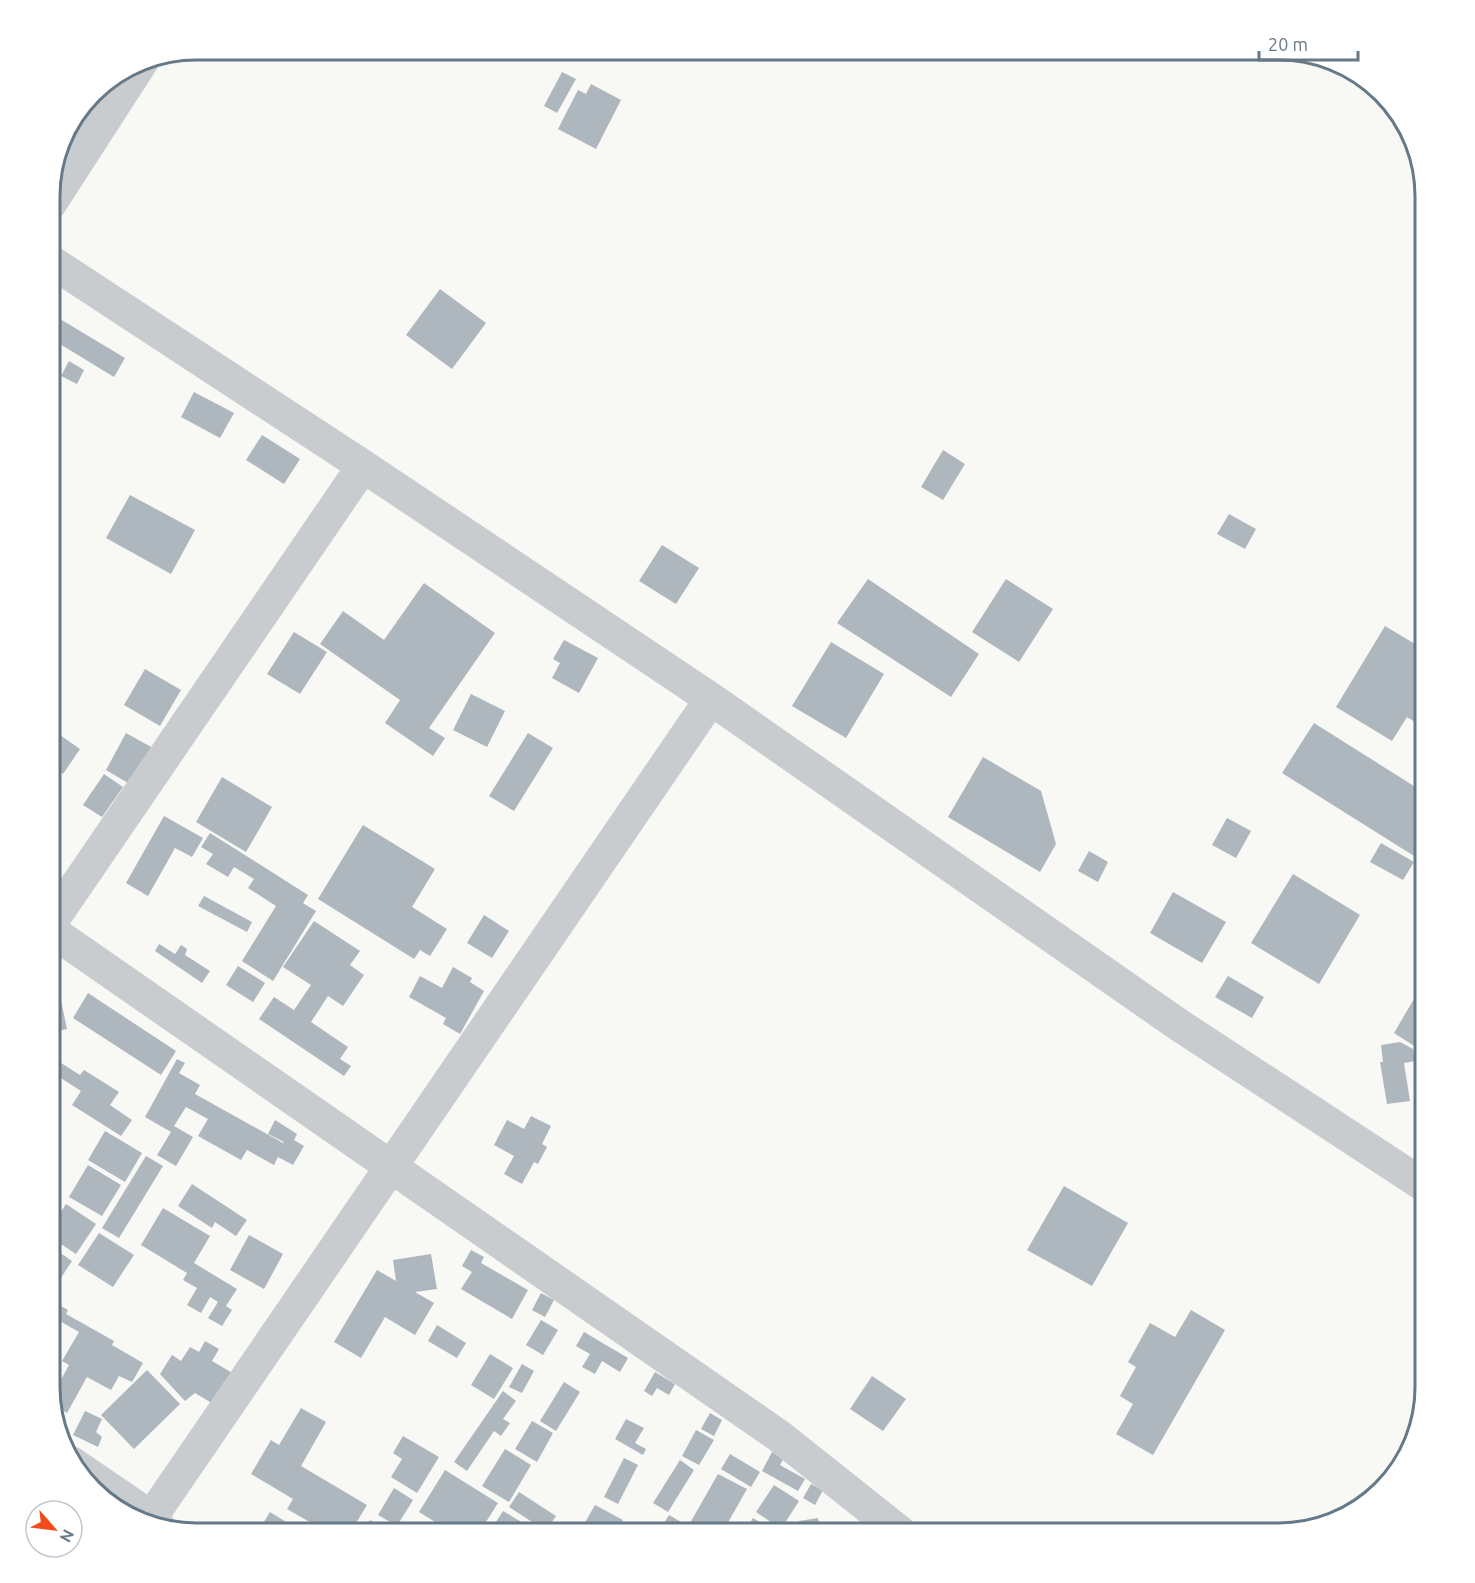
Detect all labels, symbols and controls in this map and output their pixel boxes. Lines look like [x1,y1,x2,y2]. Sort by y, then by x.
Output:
scale bar [1259,24,1358,62]
text: 20 m [1268,34,1308,54]
north arrow [24,1499,84,1559]
text: N [56,1527,78,1546]

